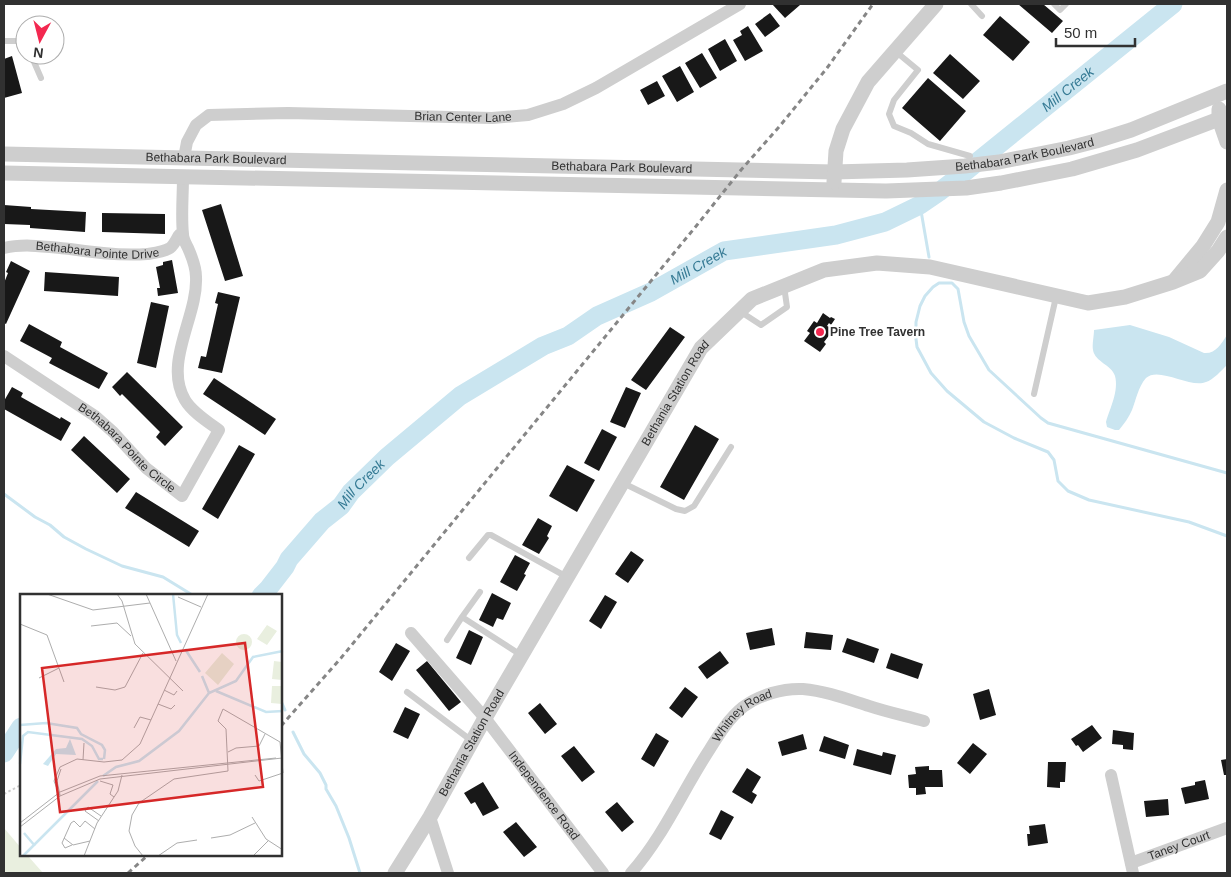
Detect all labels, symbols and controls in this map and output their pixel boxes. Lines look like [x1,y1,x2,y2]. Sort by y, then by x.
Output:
north arrow [15,15,65,65]
scale bar [1056,15,1135,47]
text: 50 m [1064,24,1097,41]
text: N [32,44,44,61]
water label: Mill Creek [1038,63,1098,115]
street label: Brian Center Lane [414,109,513,125]
street label: Bethabara Park Boulevard [955,135,1095,174]
street label: Bethabara Park Boulevard [145,150,287,167]
street label: Bethabara Park Boulevard [551,159,692,176]
street label: Bethabara Pointe Drive [35,239,161,262]
water label: Mill Creek [667,243,730,288]
place label: Pine Tree Tavern [830,325,925,339]
marker: Pine Tree Tavern [814,326,826,338]
street label: Bethania Station Road [639,337,712,448]
street label: Bethabara Pointe Circle [76,400,179,496]
water label: Mill Creek [334,455,389,512]
inset map [20,594,282,857]
street label: Whitney Road [709,686,774,744]
street label: Bethania Station Road [436,687,507,799]
street label: Independence Road [506,748,582,843]
street label: Taney Court [1146,828,1212,863]

